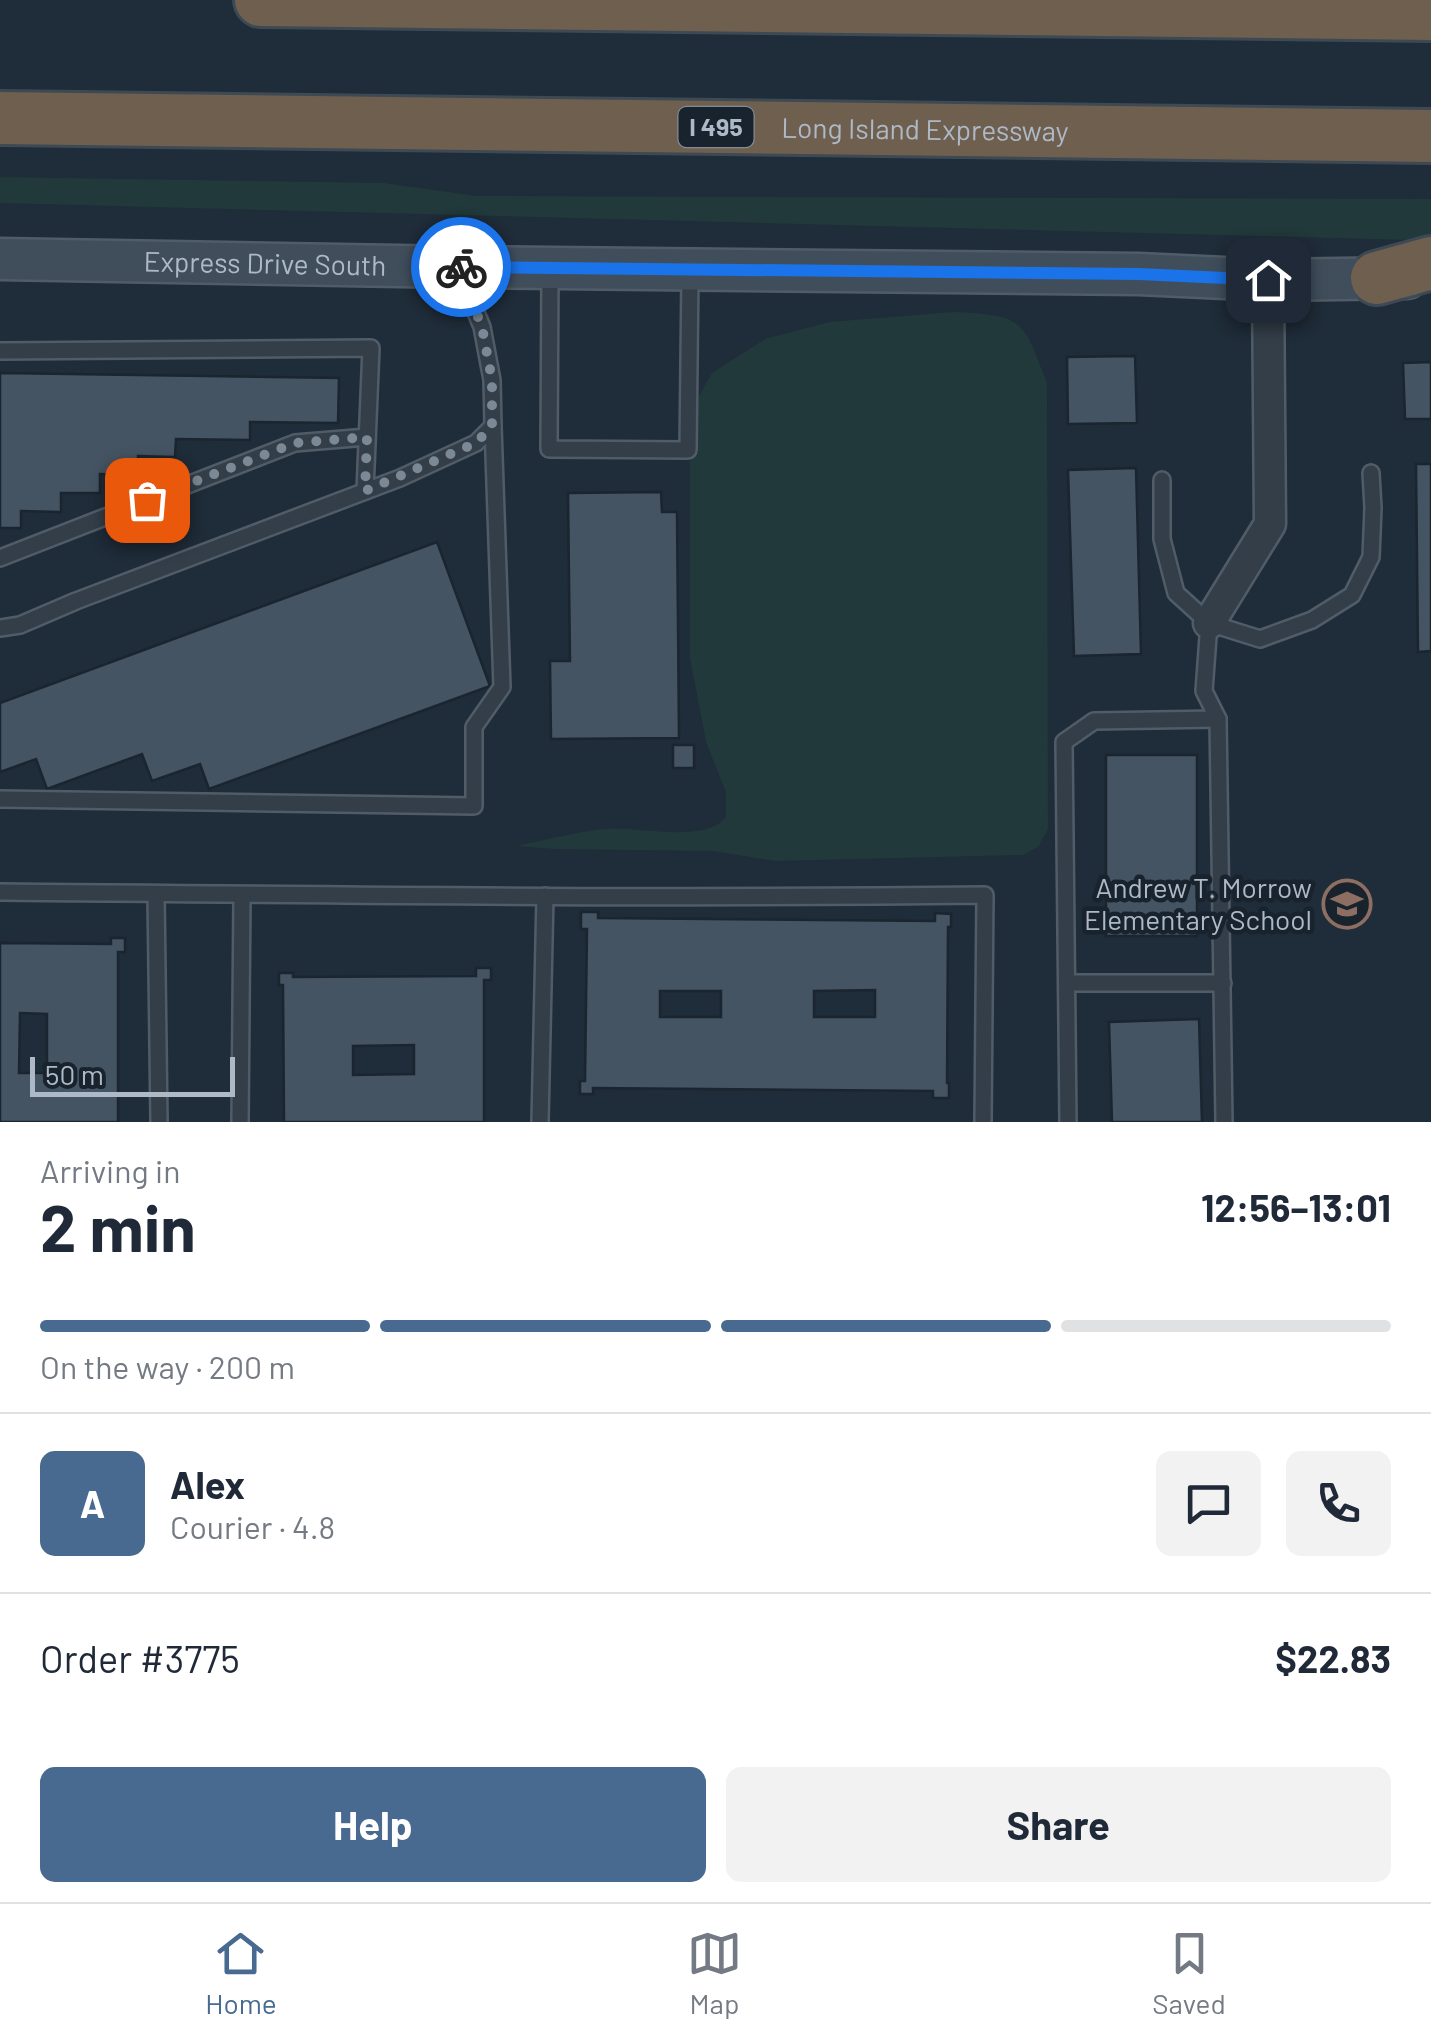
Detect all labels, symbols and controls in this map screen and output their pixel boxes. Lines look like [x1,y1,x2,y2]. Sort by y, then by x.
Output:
road number: I 495 [678,107,754,147]
street label: Long Island Expressway [781,110,1069,147]
courier [411,217,511,317]
pin [1226,238,1311,323]
icon: bike [434,240,489,295]
street label: Express Drive South [143,244,387,282]
icon: home [1241,253,1296,308]
pin [105,458,190,543]
icon: bag [120,473,175,528]
place label: Andrew T. Morrow Elementary School [1084,870,1312,936]
school or university icon: Andrew T. Morrow Elementary School [1321,878,1373,930]
scale bar [30,1052,235,1096]
text: 50 m [45,1057,104,1091]
text: Arriving in [40,1151,180,1189]
text: 12:56–13:01 [1201,1184,1391,1230]
text: 2 min [40,1187,196,1265]
text: On the way · 200 m [40,1347,295,1385]
button: chat [1156,1451,1261,1556]
button: phone [1286,1451,1391,1556]
text: Alex [170,1461,245,1507]
text: A [80,1480,105,1526]
text: Courier · 4.8 [170,1507,335,1545]
text: Order #3775 [40,1635,240,1681]
text: $22.83 [1275,1635,1391,1681]
button: Help [40,1767,706,1882]
button: Share [726,1767,1391,1882]
tab: Home [205,1926,277,2020]
tab: Map [687,1926,742,2020]
tab: Saved [1152,1926,1226,2020]

